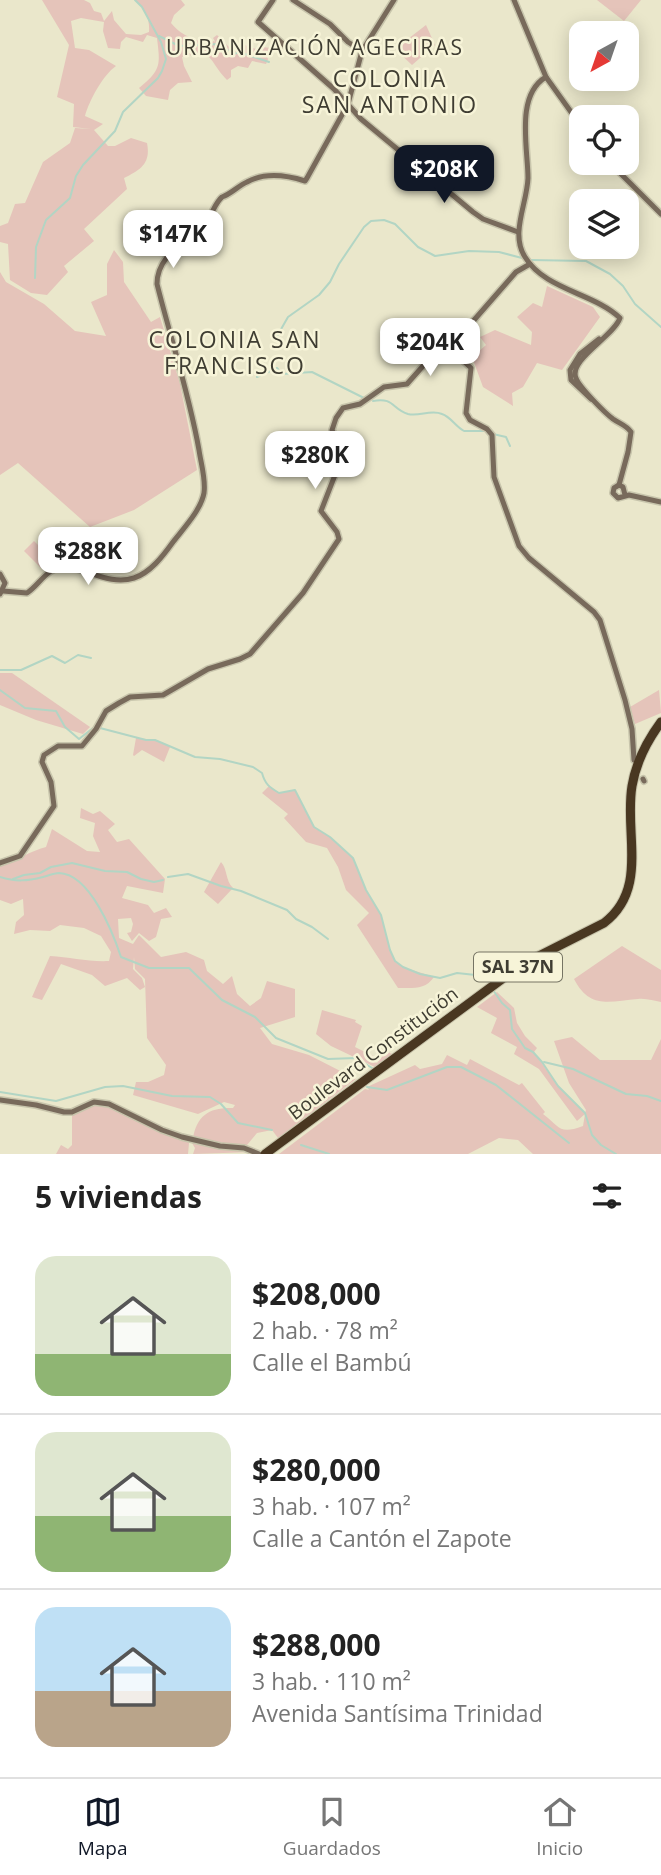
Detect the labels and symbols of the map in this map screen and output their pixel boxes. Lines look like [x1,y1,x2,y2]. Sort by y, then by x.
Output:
north arrow [569,21,639,91]
district label: URBANIZACIÓN AGECIRAS [166,33,464,61]
district label: COLONIA SAN ANTONIO [302,62,478,120]
pin: $208K [395,146,493,205]
pin: $147K [124,210,222,270]
pin: $204K [381,318,479,378]
district label: COLONIA SAN FRANCISCO [148,323,322,381]
pin: $280K [266,432,364,491]
pin: $288K [39,528,137,587]
road number: SAL 37N [474,952,562,982]
street label: Boulevard Constitución [283,981,463,1125]

